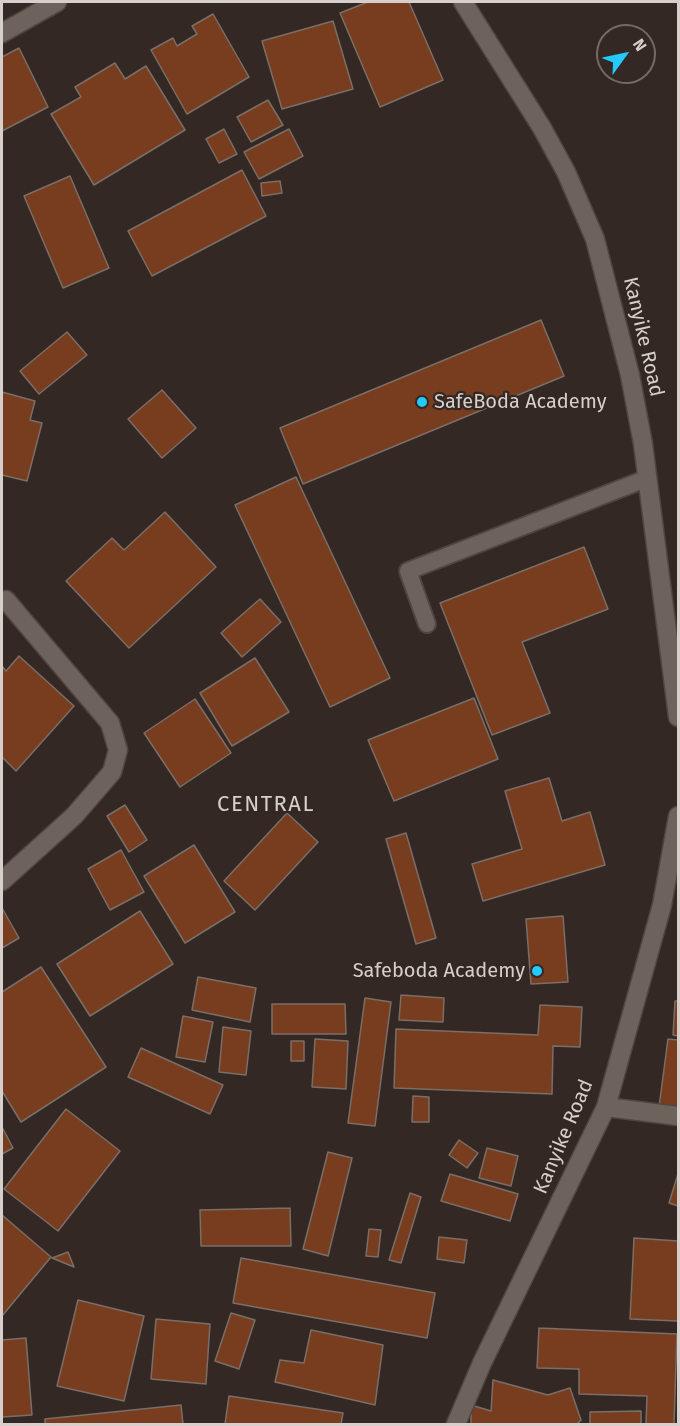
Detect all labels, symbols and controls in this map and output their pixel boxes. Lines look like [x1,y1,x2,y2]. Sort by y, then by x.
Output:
north arrow [596,24,656,84]
text: N [629,35,651,55]
street label: Kanyike Road [618,275,668,399]
place label: SafeBoda Academy [434,390,607,414]
marker: SafeBoda Academy [415,395,429,409]
district label: CENTRAL [217,792,315,818]
place label: Safeboda Academy [353,959,525,983]
marker: Safeboda Academy [530,964,544,978]
street label: Kanyike Road [529,1076,599,1198]

